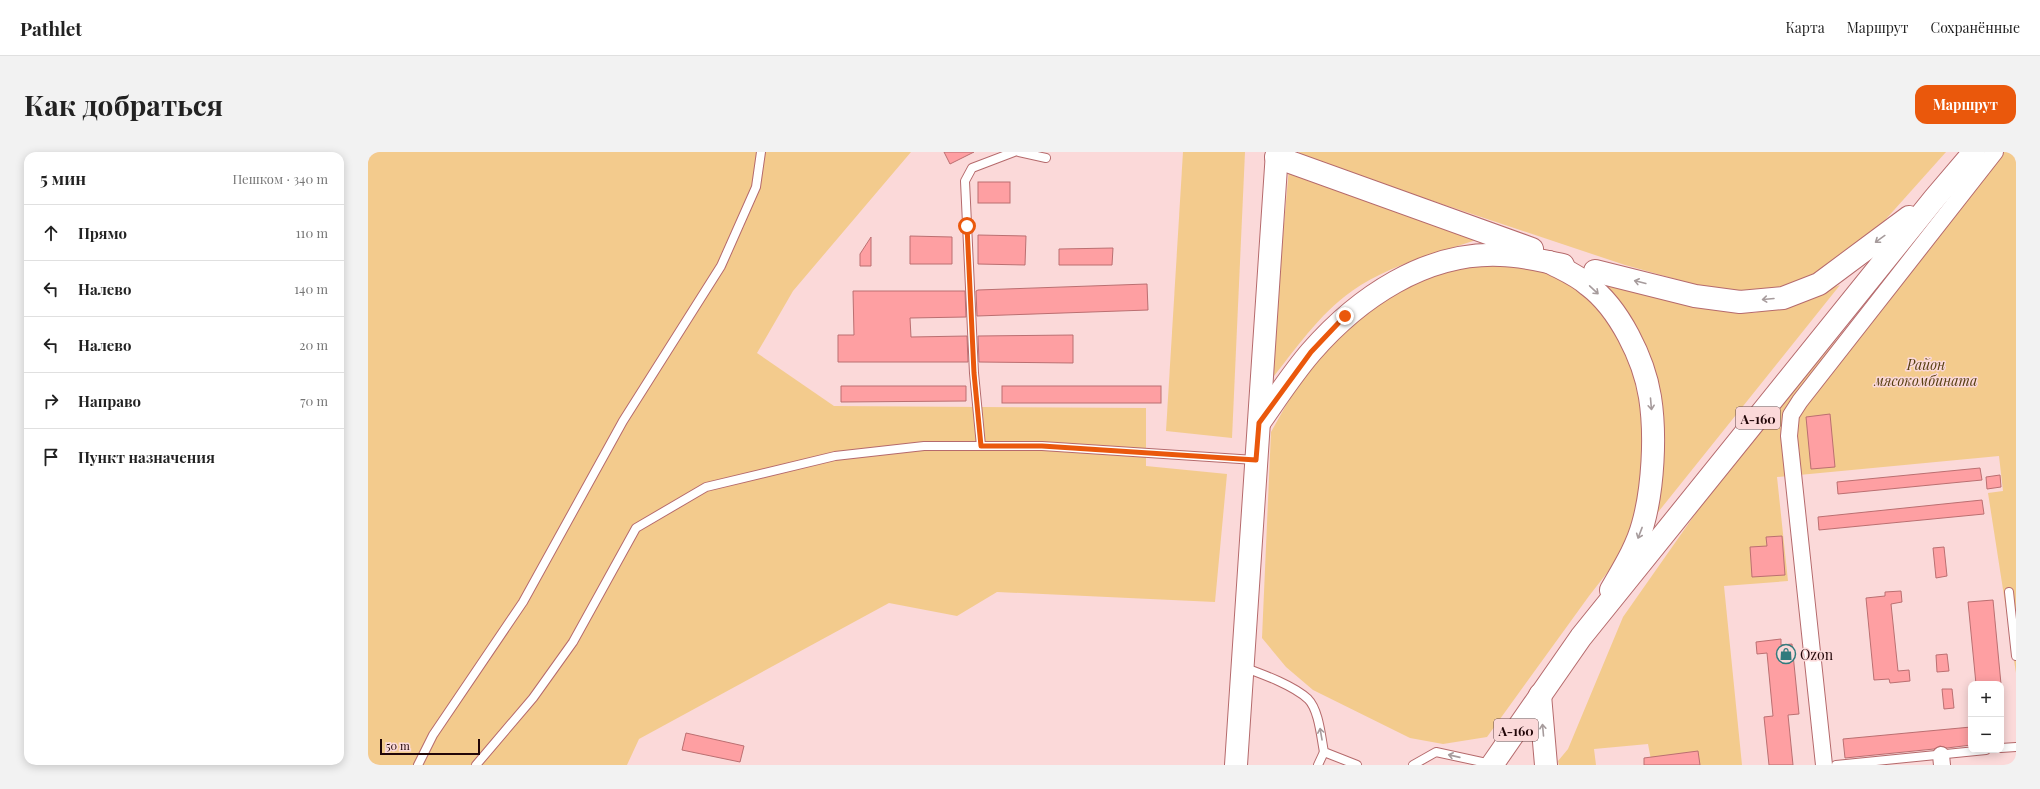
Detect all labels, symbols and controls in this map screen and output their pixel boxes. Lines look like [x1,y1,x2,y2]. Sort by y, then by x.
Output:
text: Pathlet [20,15,82,41]
text: Карта [1785,18,1825,37]
text: Маршрут [1847,18,1909,37]
text: Сохранённые [1931,18,2020,37]
button: Маршрут [1915,85,2016,124]
text: Как добраться [24,86,223,123]
text: 5 мин [40,167,86,189]
text: Пешком · 340 m [232,170,328,187]
route start [958,217,976,235]
icon: ahead [40,222,62,244]
text: Прямо [78,223,127,243]
text: 110 m [296,224,328,241]
one-way arrow [1875,235,1886,243]
one-way arrow [1634,277,1647,285]
icon: left [40,278,62,300]
text: Налево [78,279,131,299]
text: 140 m [294,280,328,297]
one-way arrow [1589,285,1599,294]
one-way arrow [1762,295,1775,303]
route end [1336,307,1354,325]
icon: left [40,334,62,356]
text: Налево [78,335,131,355]
text: 20 m [299,336,328,353]
park label: Район мясокомбината [1874,355,1977,390]
icon: right [40,390,62,412]
text: Направо [78,391,141,411]
text: 70 m [300,392,328,409]
one-way arrow [1647,397,1654,410]
road number: А-160 [1736,407,1780,429]
icon: arrive [40,446,62,468]
text: Пункт назначения [78,447,215,467]
one-way arrow [1635,526,1643,538]
shop icon: Ozon [1775,643,1797,665]
place label: Ozon [1800,645,1834,664]
map controls [1968,681,2004,753]
button: + [1968,681,2004,717]
button: − [1968,717,2004,753]
road number: А-160 [1494,719,1538,741]
one-way arrow [1540,724,1547,737]
one-way arrow [1317,728,1325,741]
scale bar [380,737,480,756]
text: 50 m [386,738,410,753]
one-way arrow [1448,752,1461,759]

